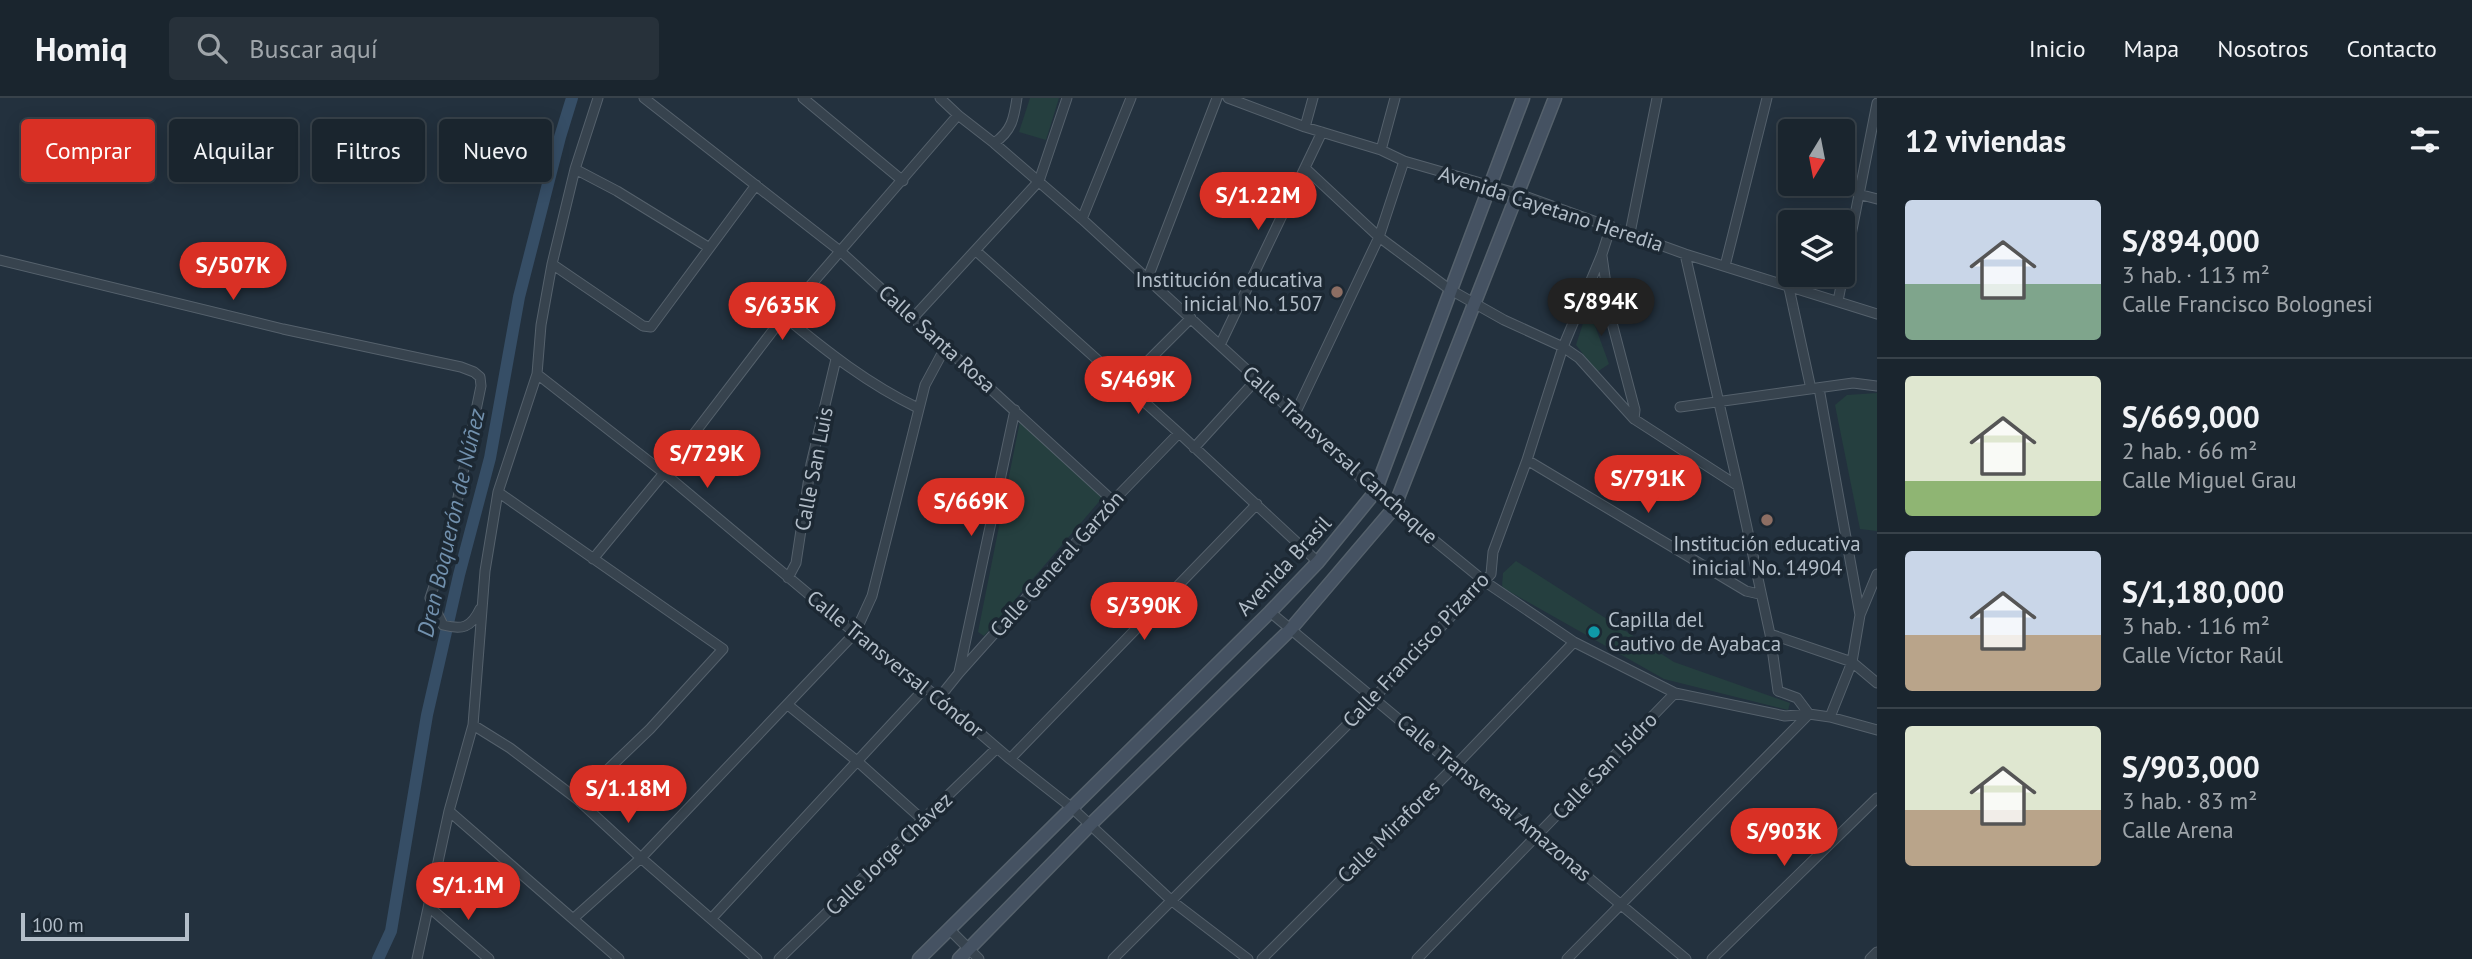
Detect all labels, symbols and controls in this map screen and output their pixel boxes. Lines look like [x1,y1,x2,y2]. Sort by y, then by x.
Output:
search box [169,17,659,80]
text: Homiq [35,27,127,70]
icon: search [193,29,231,67]
text: Buscar aquí [249,32,378,65]
text: Inicio [2029,33,2086,64]
text: Mapa [2124,33,2179,64]
text: Nosotros [2217,33,2309,64]
text: Contacto [2347,33,2437,64]
chip: Comprar [21,119,155,182]
chip: Alquilar [169,119,298,182]
chip: Filtros [312,119,425,182]
chip: Nuevo [439,119,552,182]
north arrow [1778,119,1855,196]
map controls [1778,119,1855,287]
text: 12 viviendas [1905,121,2066,160]
icon: filters [2406,121,2444,159]
street label: Avenida Cayetano Heredia [1435,159,1667,258]
pin: S/1.22M [1193,172,1323,232]
text: S/1.22M [1216,180,1300,209]
button: layers [1778,210,1855,287]
text: S/894,000 [2122,221,2260,260]
icon: home [1961,228,2045,312]
pin: S/507K [176,242,290,302]
text: S/507K [196,250,270,279]
text: 3 hab. · 113 m² [2122,260,2270,289]
place label: Institución educativa inicial No. 1507 [1135,266,1323,317]
pin: S/894K [1544,278,1658,338]
street label: Calle Santa Rosa [873,279,1002,398]
pin: S/635K [725,282,839,342]
marker: Institución educativa inicial No. 1507 [1329,284,1345,300]
text: S/894K [1564,286,1638,315]
text: Calle Francisco Bolognesi [2122,289,2373,318]
text: S/635K [745,290,819,319]
pin: S/469K [1081,356,1195,416]
street label: Calle Transversal Canchaque [1237,360,1444,550]
text: S/469K [1101,364,1175,393]
text: S/669,000 [2122,397,2260,436]
icon: home [1961,404,2045,488]
water label: Dren Boquerón de Núñez [410,405,491,640]
street label: Calle San Luis [788,405,839,533]
pin: S/729K [650,430,764,490]
text: 2 hab. · 66 m² [2122,436,2257,465]
text: S/729K [670,438,744,467]
pin: S/791K [1591,456,1705,515]
text: S/791K [1611,463,1685,492]
text: Calle Miguel Grau [2122,465,2297,494]
pin: S/669K [914,478,1028,538]
street label: Calle General Garzón [984,485,1129,642]
text: S/669K [934,486,1008,515]
street label: Avenida Brasil [1230,510,1337,621]
marker: Institución educativa inicial No. 14904 [1759,512,1775,528]
place label: Institución educativa inicial No. 14904 [1673,530,1861,581]
street label: Calle Francisco Pizarro [1337,566,1495,733]
text: S/1,180,000 [2122,572,2284,611]
icon: home [1961,579,2045,663]
pin: S/390K [1087,582,1201,642]
street label: Calle Transversal Cóndor [801,584,989,743]
text: S/390K [1107,590,1181,619]
place label: Capilla del Cautivo de Ayabaca [1608,606,1781,657]
text: 3 hab. · 116 m² [2122,611,2270,640]
marker: Capilla del Cautivo de Ayabaca [1586,624,1602,640]
text: Calle Víctor Raúl [2122,640,2283,669]
street label: Calle San Isidro [1546,706,1663,825]
street label: Calle Transversal Amazonas [1391,708,1597,887]
text: S/903,000 [2122,747,2260,786]
icon: home [1961,754,2045,838]
pin: S/1.18M [563,766,693,825]
text: S/1.18M [586,773,670,802]
street label: Calle Mirafores [1331,774,1446,889]
street label: Calle Jorge Chávez [819,786,958,921]
text: 3 hab. · 83 m² [2122,786,2257,815]
pin: S/903K [1727,808,1841,868]
text: Calle Arena [2122,815,2234,844]
text: S/903K [1747,816,1821,845]
pin: S/1.1M [411,862,525,922]
text: S/1.1M [432,870,504,899]
scale bar [21,910,189,942]
text: 100 m [32,913,84,937]

